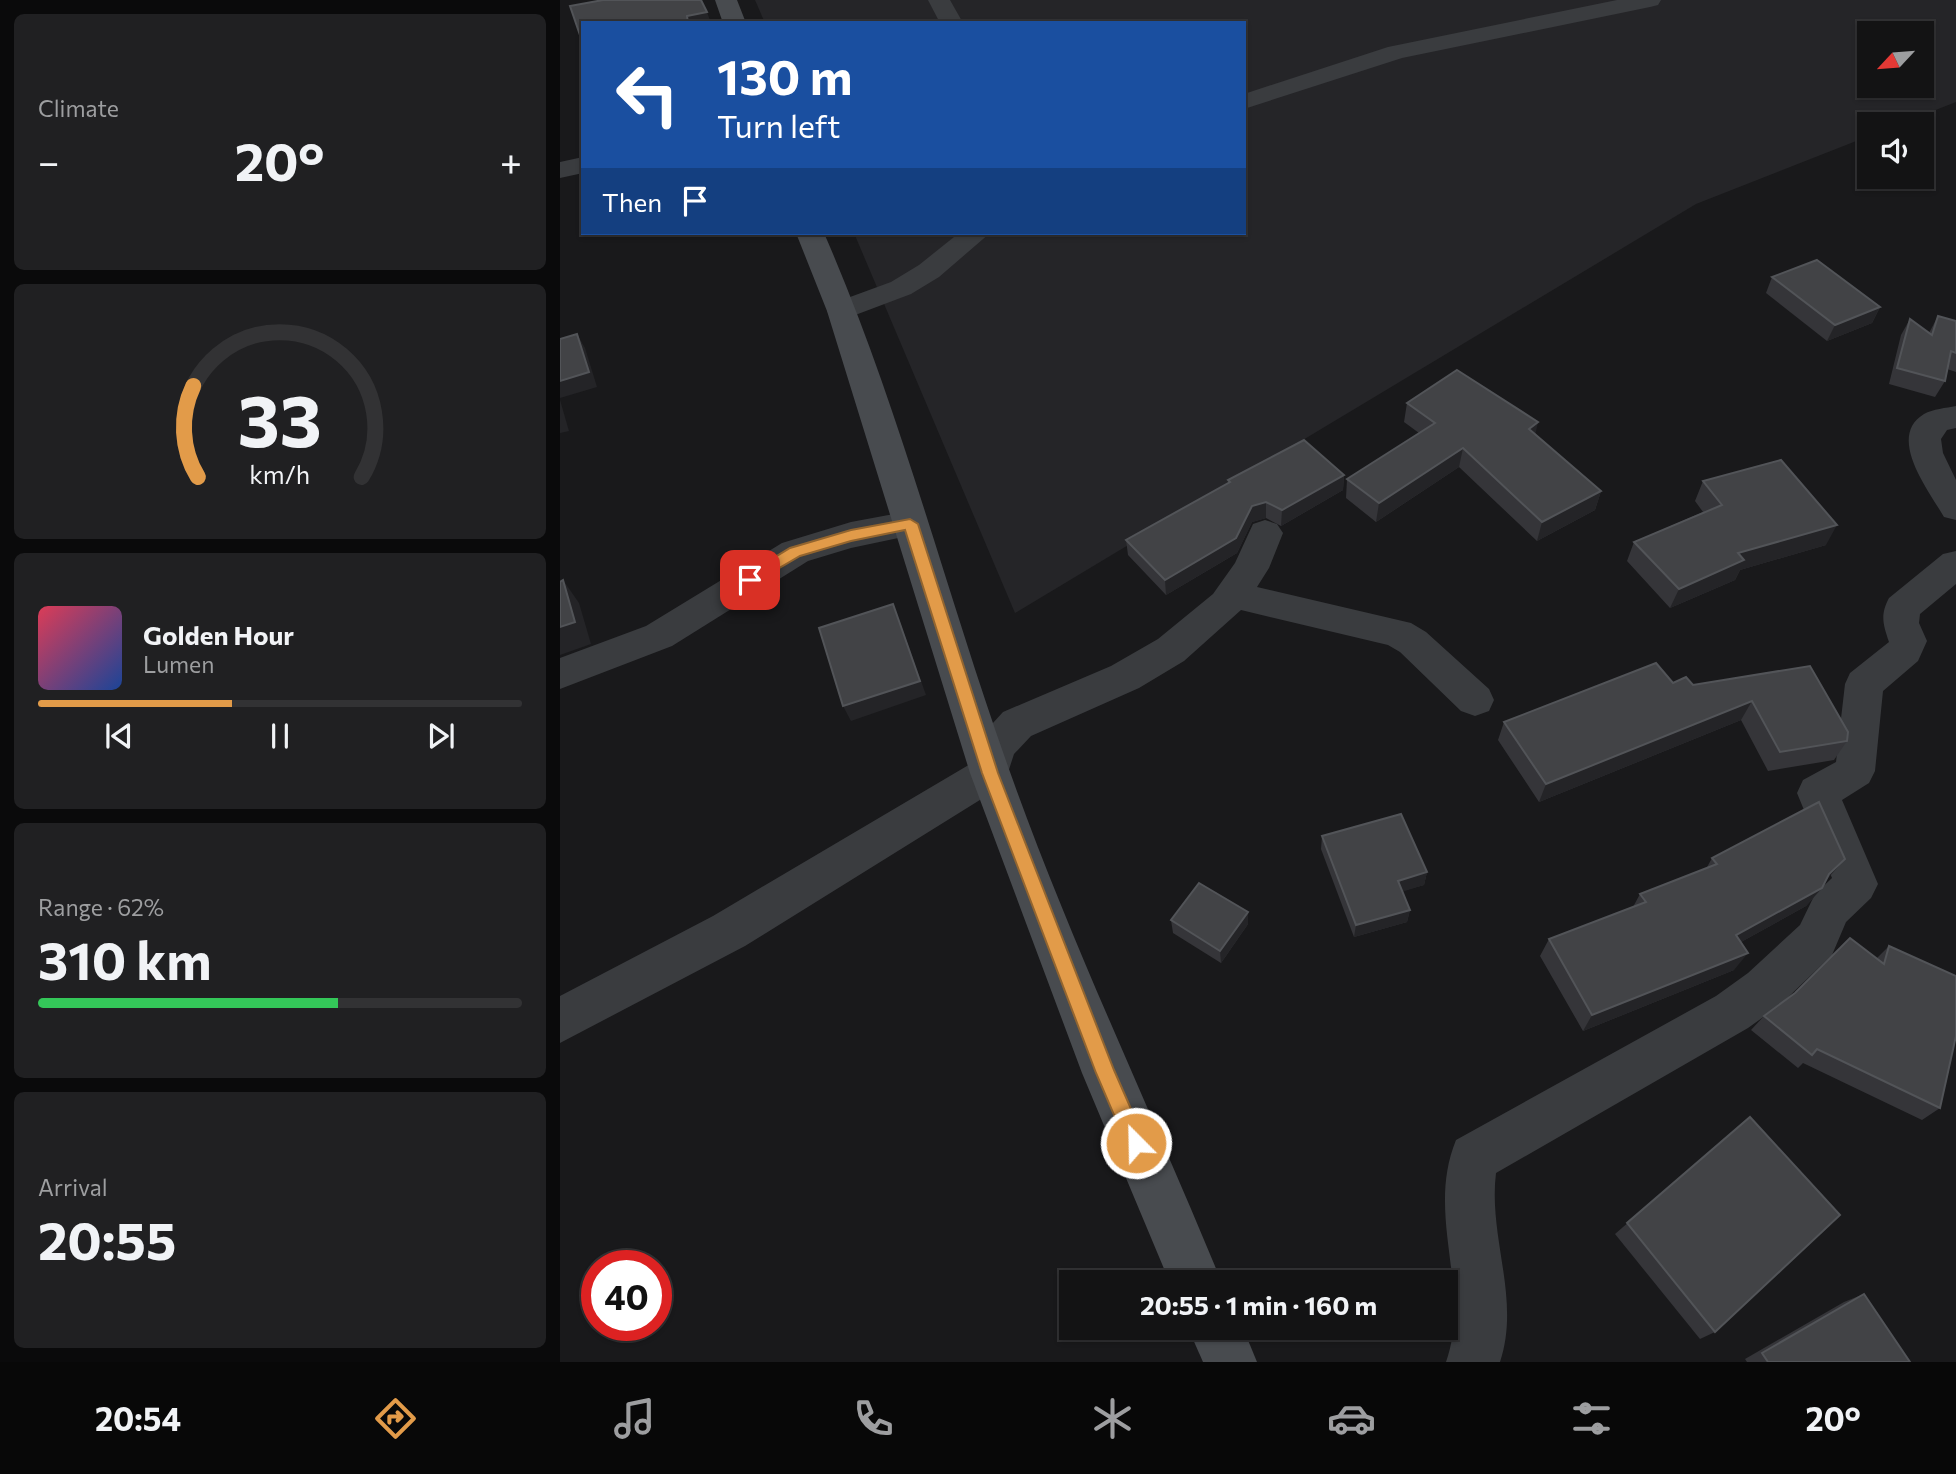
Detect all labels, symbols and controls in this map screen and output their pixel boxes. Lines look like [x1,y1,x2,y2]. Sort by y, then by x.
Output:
north arrow [1857,21,1934,98]
map controls [1857,21,1934,189]
text: 130 m [717,45,852,105]
icon: left [602,49,693,140]
text: Climate [38,94,119,122]
text: Turn left [717,105,841,145]
button: sound [1857,112,1934,189]
text: 20° [235,128,325,192]
text: − [38,137,60,184]
text: + [500,137,522,184]
icon: arrive [676,182,714,220]
text: Then [602,186,662,217]
text: 33 [238,374,322,463]
text: km/h [250,459,310,489]
pin [720,550,780,610]
icon: arrive [731,561,769,599]
text: Golden Hour [143,619,294,650]
text: Lumen [143,650,214,678]
icon: previous [100,717,138,755]
icon: pause [261,717,299,755]
icon: next [422,717,460,755]
text: Range · 62% [38,893,164,921]
text: 310 km [38,927,212,991]
position arrow [1099,1106,1173,1180]
text: Arrival [38,1173,108,1201]
text: 20:55 [38,1207,176,1271]
speed limit sign: 40 [581,1250,672,1341]
text: 20:55 · 1 min · 160 m [1140,1289,1377,1320]
icon: directions [371,1394,420,1443]
icon: music [610,1394,659,1443]
icon: phone [849,1394,898,1443]
icon: climate [1088,1394,1137,1443]
icon: car [1327,1394,1376,1443]
icon: filters [1567,1394,1616,1443]
text: 20:54 [95,1398,181,1438]
text: 20° [1806,1398,1861,1438]

